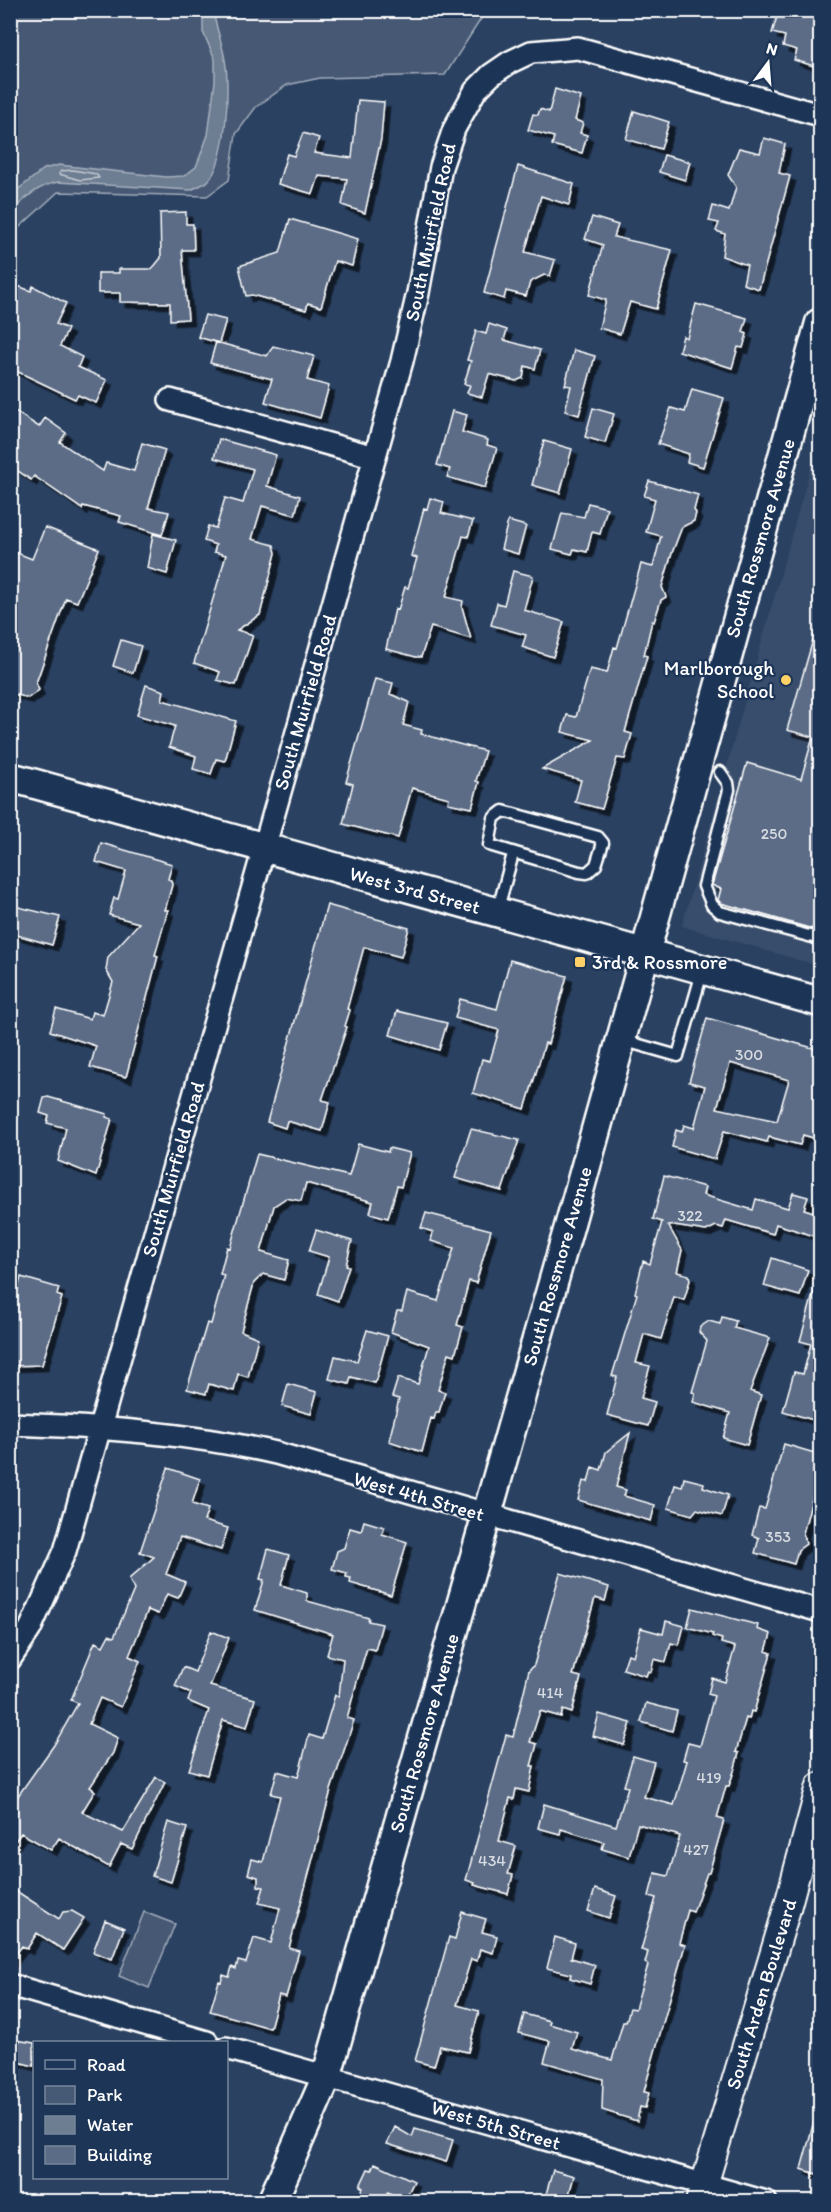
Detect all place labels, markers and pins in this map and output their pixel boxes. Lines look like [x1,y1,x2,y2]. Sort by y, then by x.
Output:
place label: Marlborough School [664,656,774,703]
marker: Marlborough School [779,673,793,687]
place label: 3rd & Rossmore [592,950,727,974]
marker: 3rd & Rossmore [573,955,587,969]

